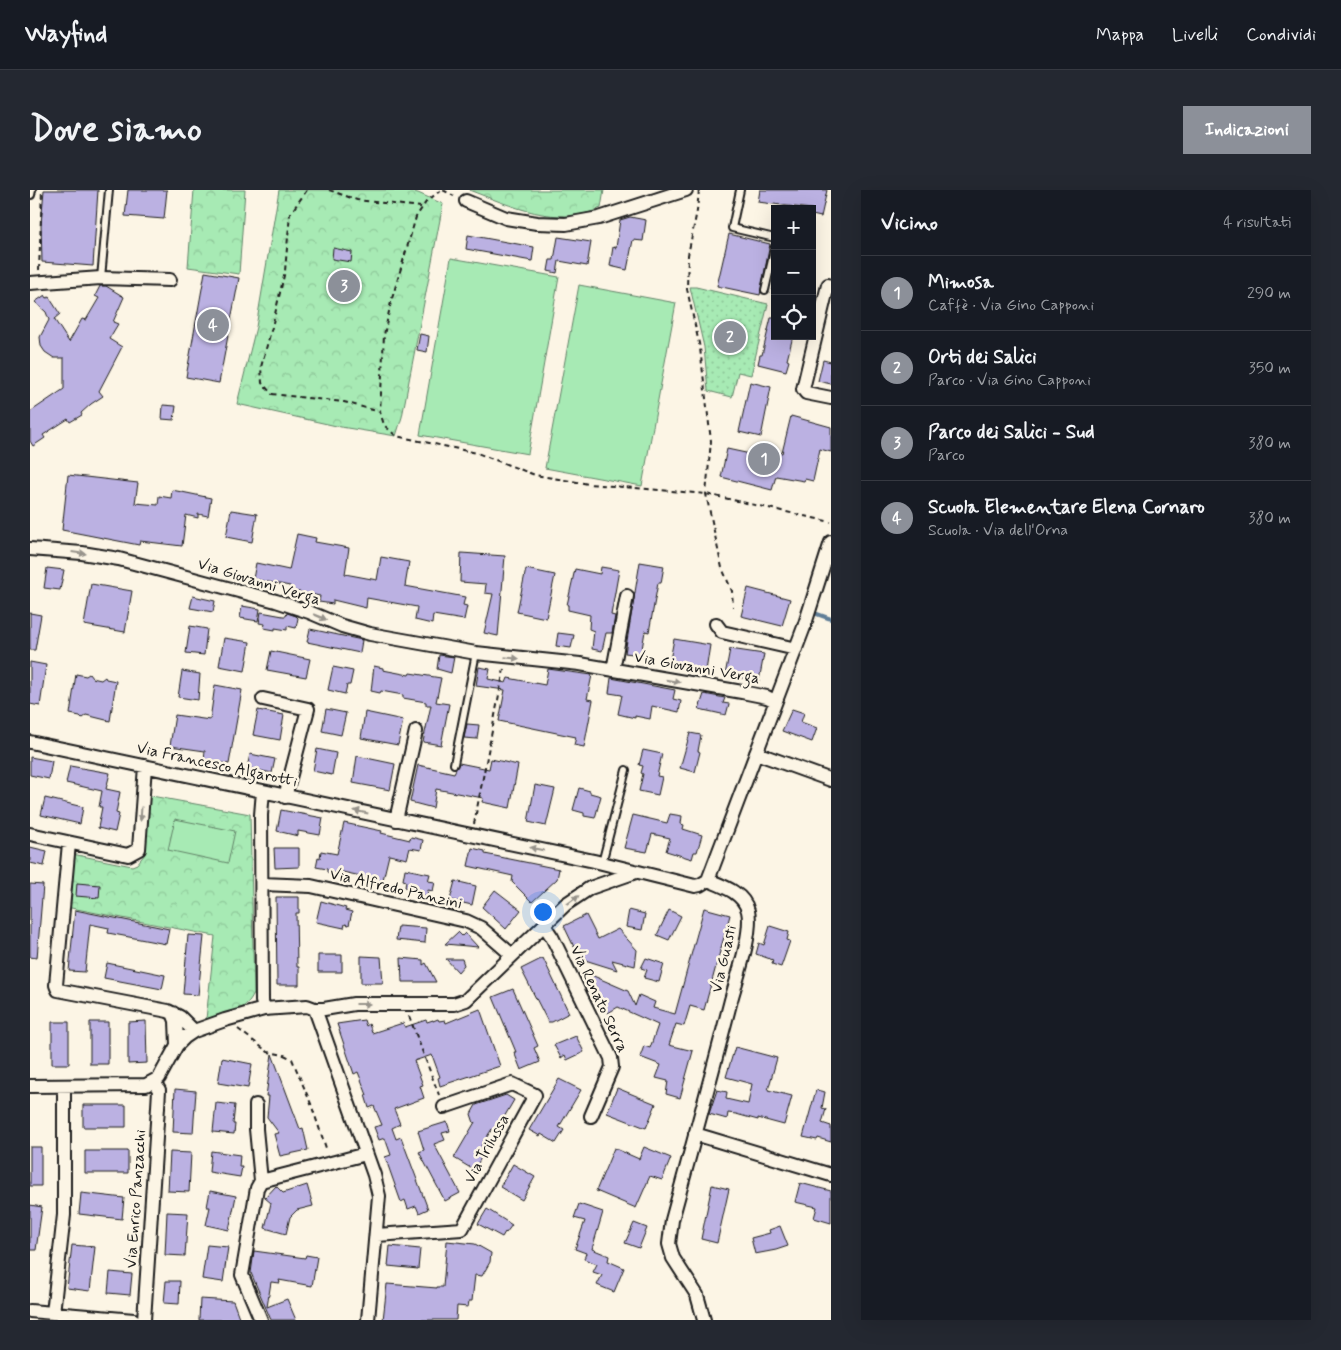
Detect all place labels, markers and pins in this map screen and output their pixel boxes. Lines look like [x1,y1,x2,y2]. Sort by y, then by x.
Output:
pin: 3 [328,267,360,305]
pin: 4 [197,306,229,344]
pin: 2 [714,318,746,356]
pin: 1 [748,440,780,478]

